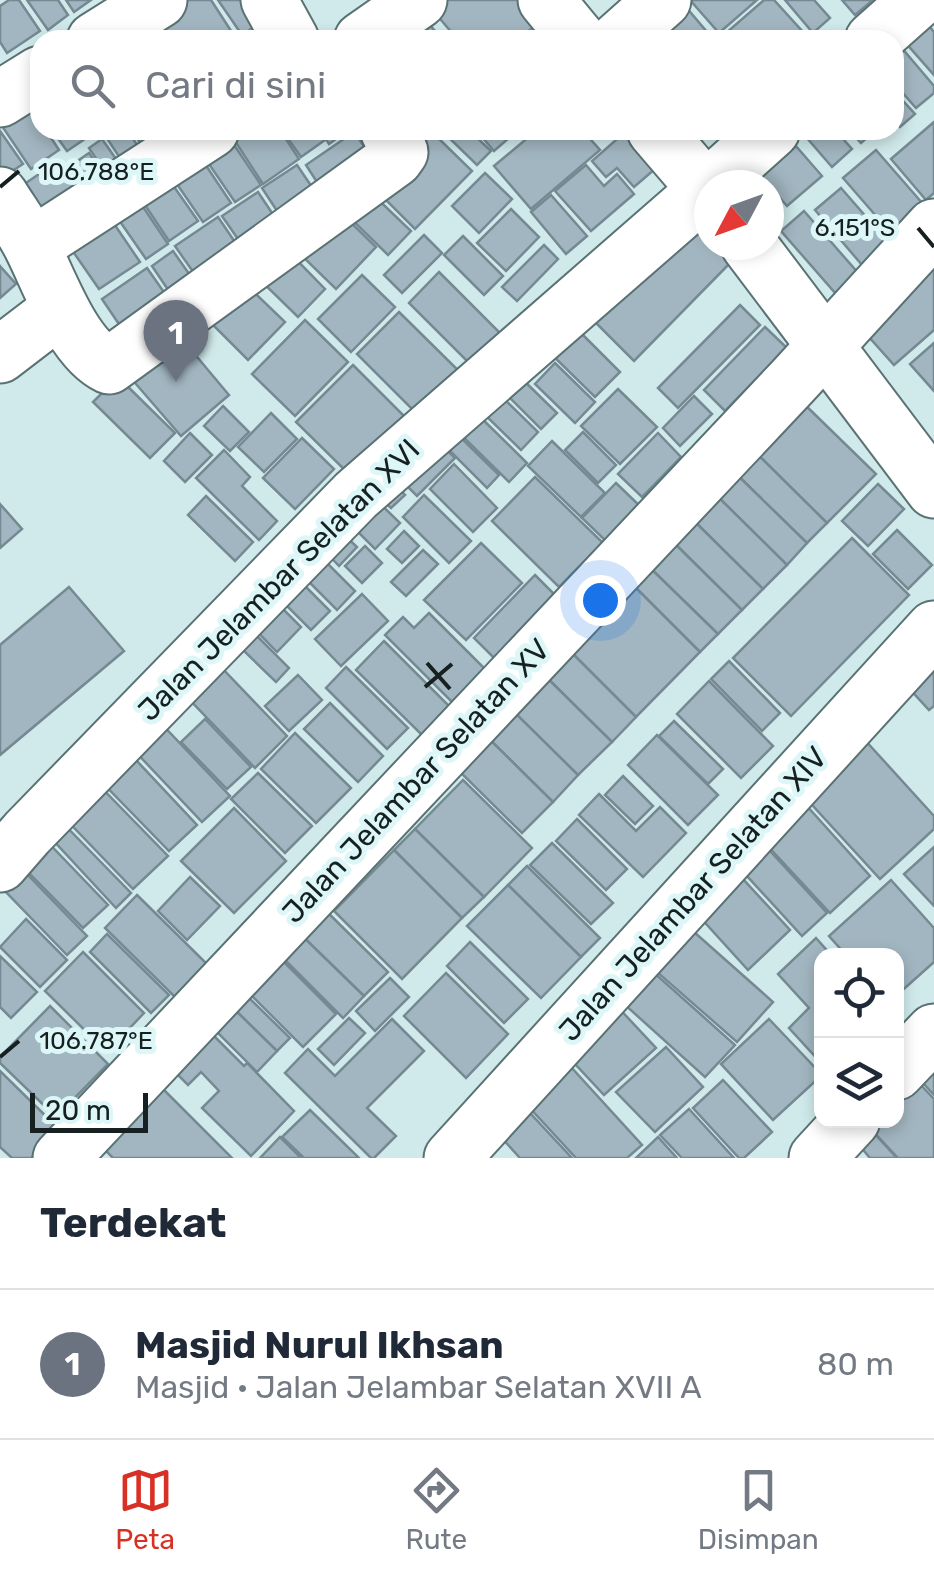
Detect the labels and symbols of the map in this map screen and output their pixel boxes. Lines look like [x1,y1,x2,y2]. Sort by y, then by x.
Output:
text: 106.788°E [38,157,154,186]
north arrow [694,170,784,260]
text: 6.151°S [815,213,895,242]
pin: 1 [144,300,208,382]
street label: Jalan Jelambar Selatan XVI [131,432,427,728]
your location [575,575,626,626]
street label: Jalan Jelambar Selatan XV [275,631,557,931]
street label: Jalan Jelambar Selatan XIV [551,739,835,1049]
text: 106.787°E [39,1026,153,1055]
scale bar [30,1088,148,1132]

